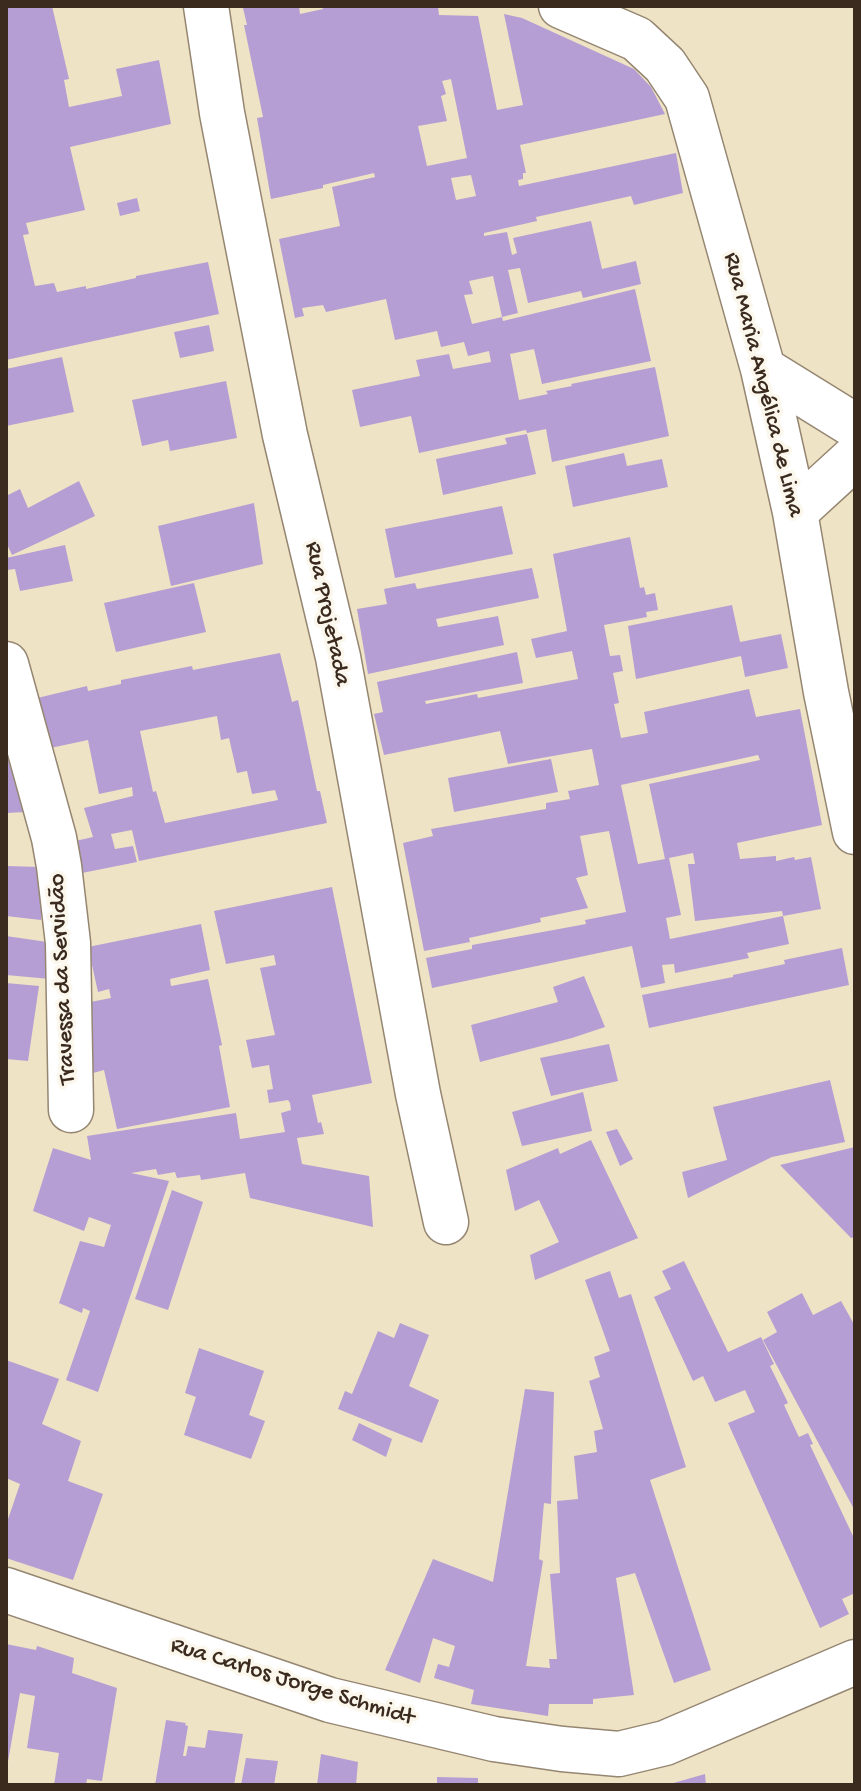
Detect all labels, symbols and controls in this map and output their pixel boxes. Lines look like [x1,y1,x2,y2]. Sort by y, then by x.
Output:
street label: Rua Maria Angélica de Lima [715,250,809,520]
street label: Rua Projetada [297,539,355,689]
street label: Travessa da Servidão [44,873,84,1085]
street label: Rua Carlos Jorge Schmidt [167,1632,417,1734]

